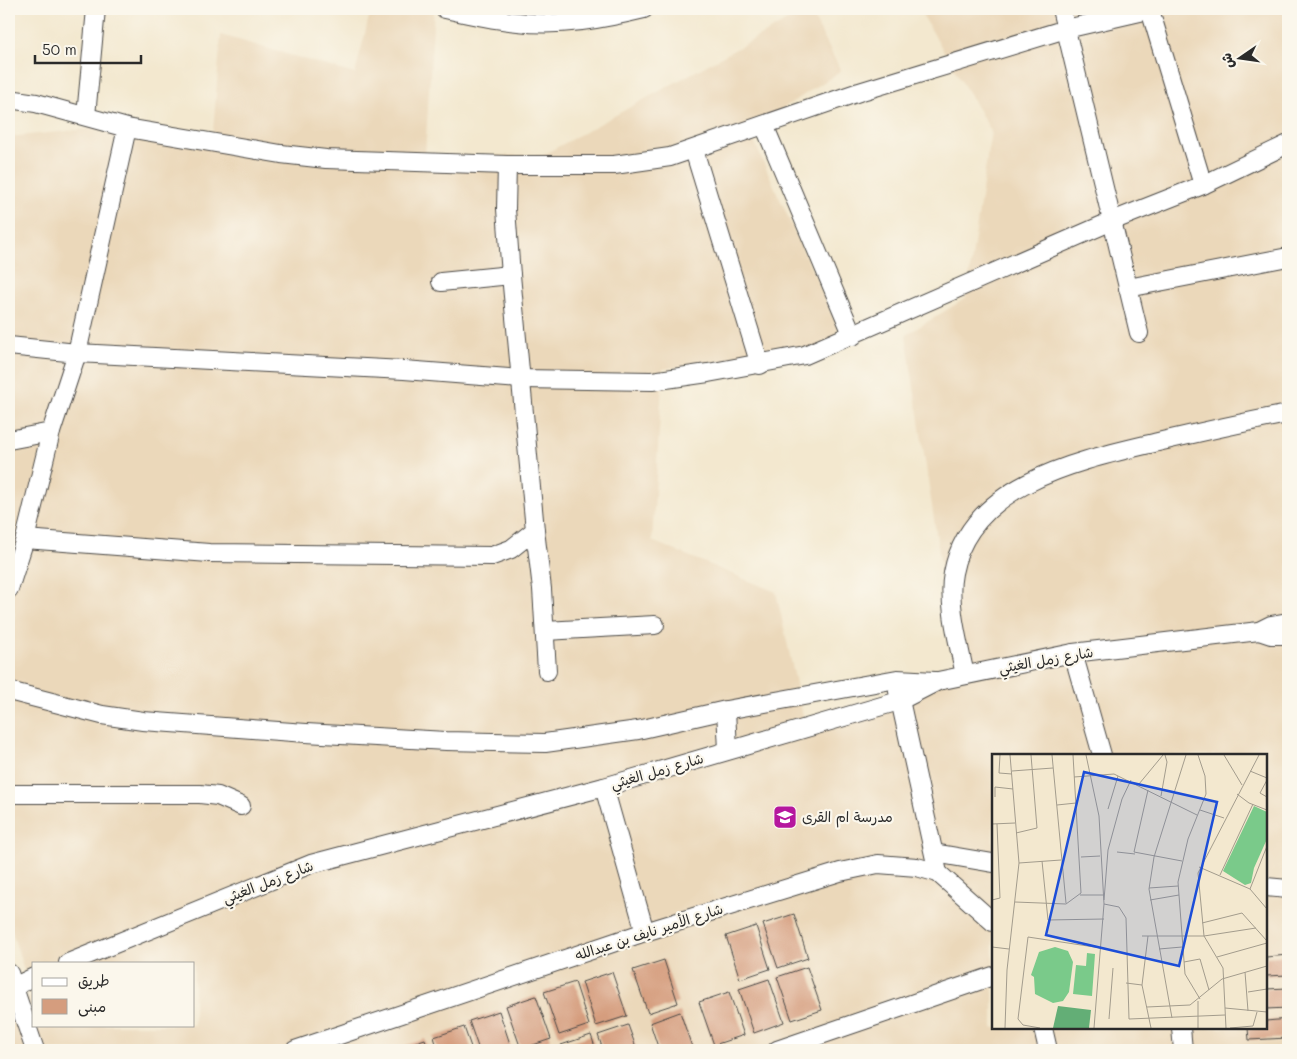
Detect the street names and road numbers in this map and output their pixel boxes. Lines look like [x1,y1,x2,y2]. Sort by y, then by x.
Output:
street label: شارع زمل الغيثي [997,642,1095,681]
street label: شارع زمل الغيثي [608,748,707,797]
street label: شارع زمل الغيثي [220,856,317,911]
street label: شارع الأمير نايف بن عبدالله [572,899,726,965]

